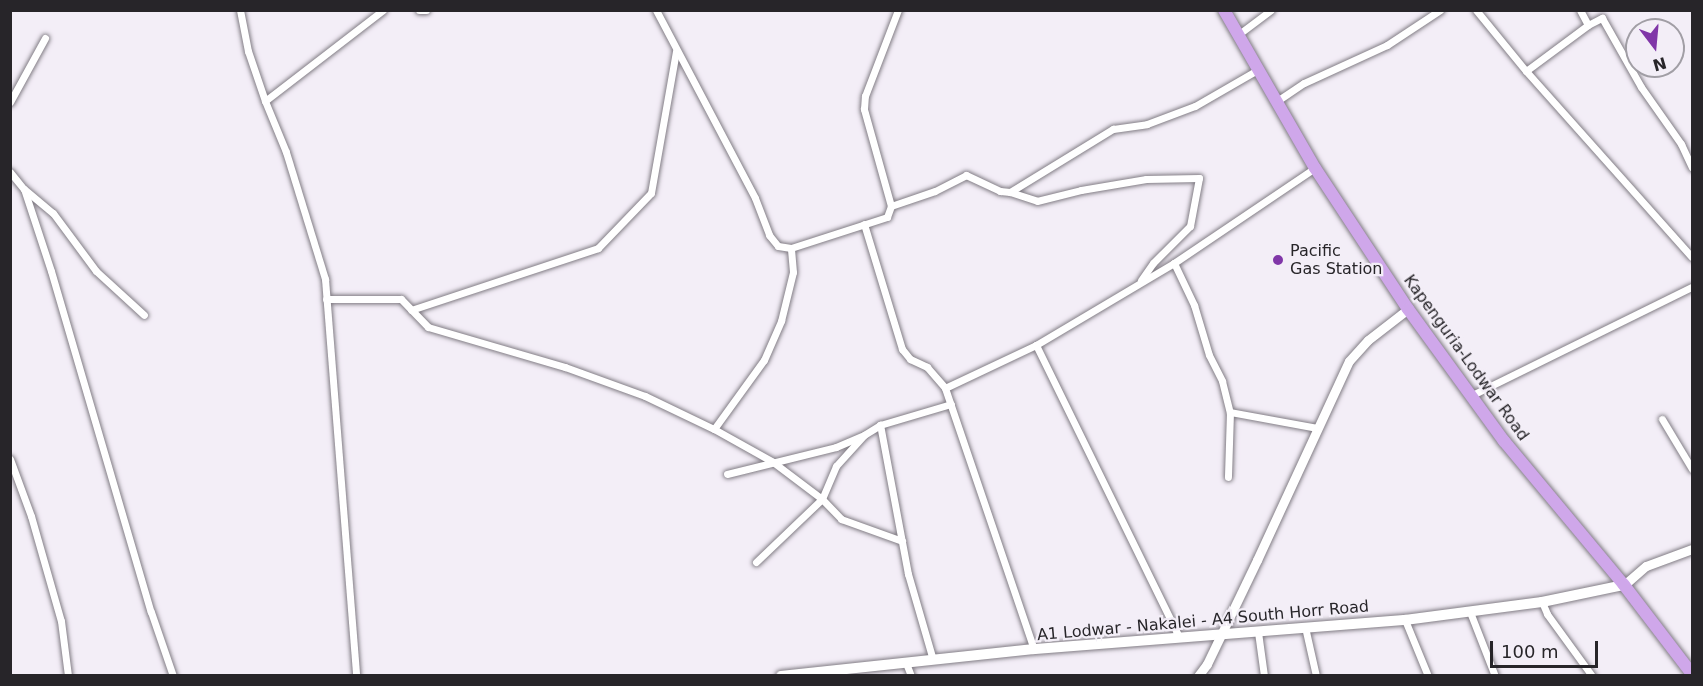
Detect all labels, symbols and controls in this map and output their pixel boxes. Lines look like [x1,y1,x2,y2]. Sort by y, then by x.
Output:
north arrow [1625,18,1685,78]
text: N [1651,53,1669,75]
place label: Pacific Gas Station [1290,241,1383,279]
marker: Pacific Gas Station [1271,253,1285,267]
street label: Kapenguria-Lodwar Road [1399,271,1533,445]
street label: A1 Lodwar - Nakalei - A4 South Horr Road [1036,597,1370,645]
scale bar [1493,629,1601,667]
text: 100 m [1501,641,1559,662]

